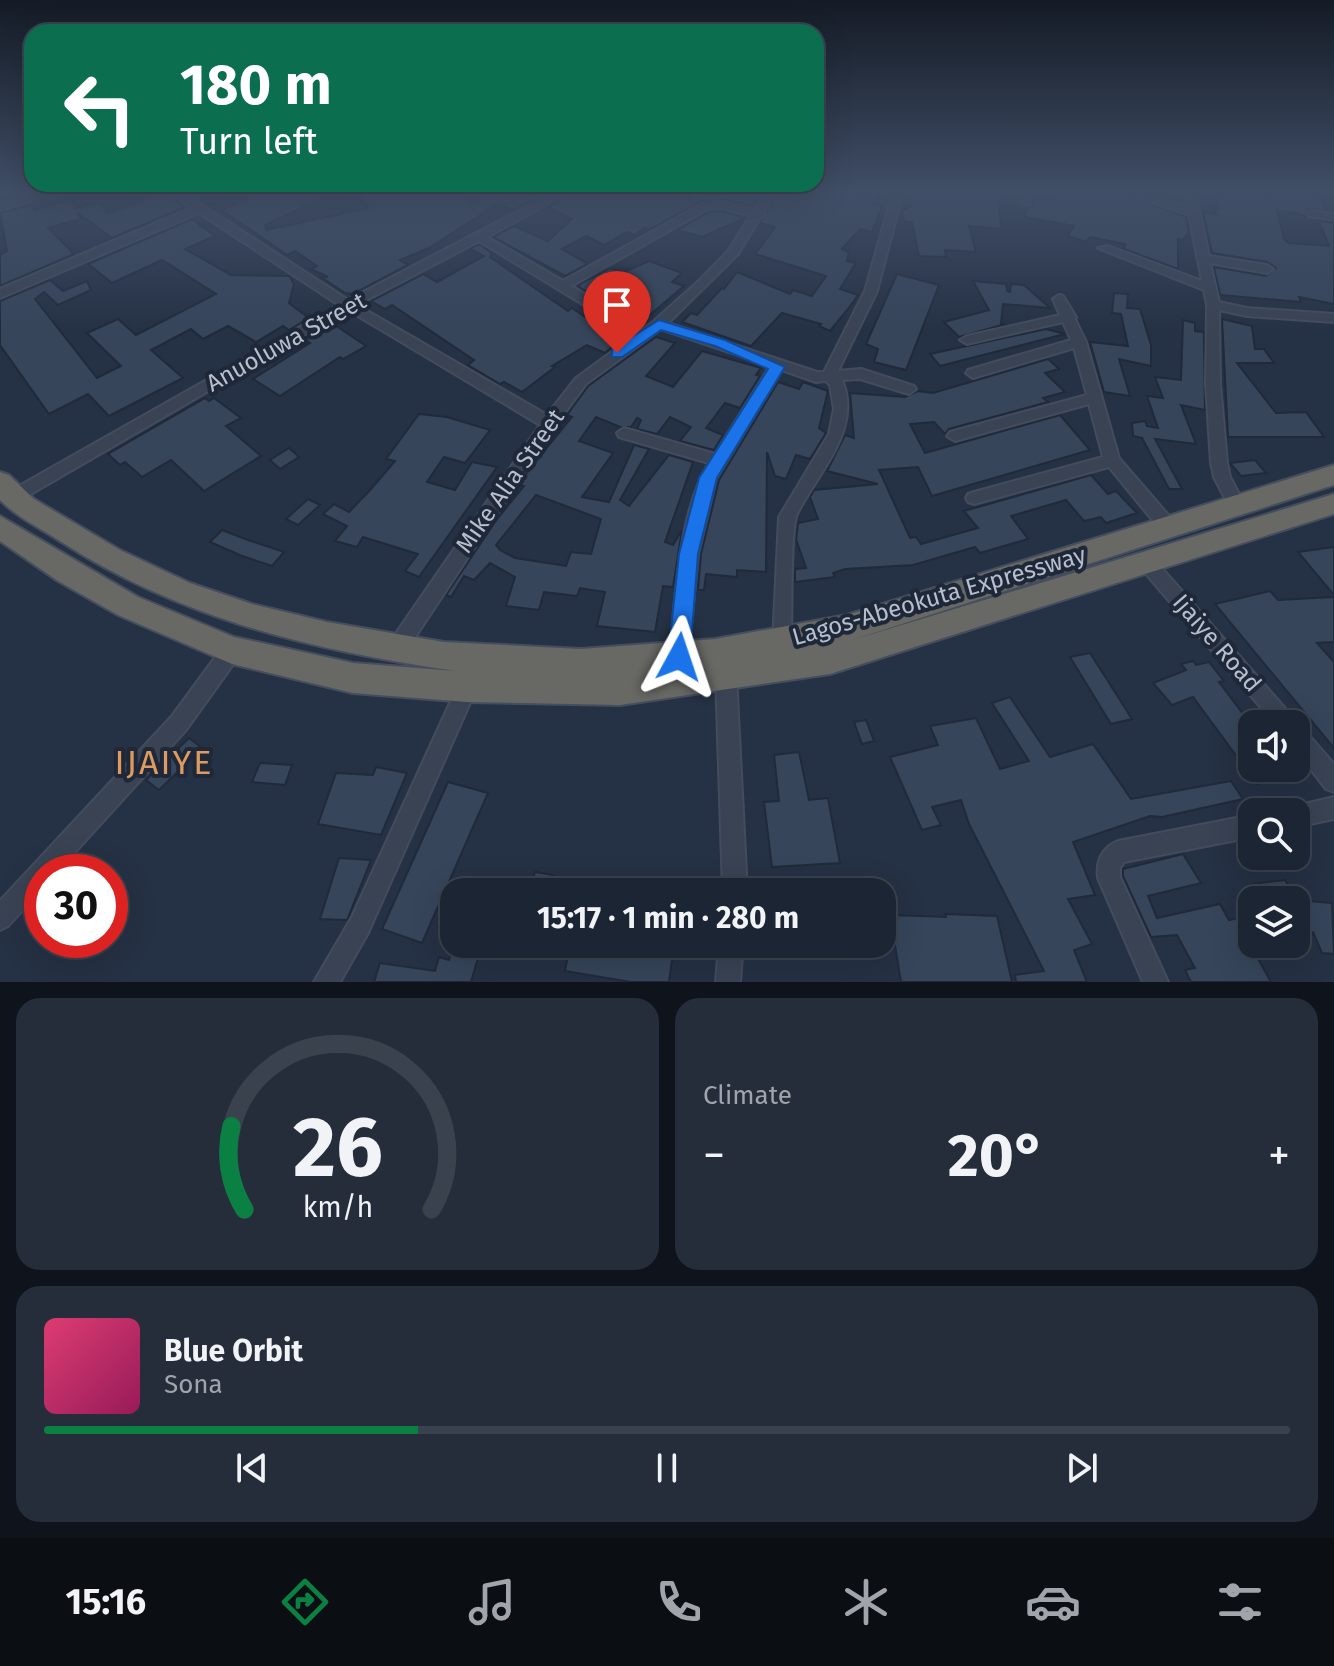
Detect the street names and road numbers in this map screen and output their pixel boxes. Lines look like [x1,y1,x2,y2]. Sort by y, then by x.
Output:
street label: Anuoluwa Street [201,286,371,397]
street label: Mike Alia Street [450,403,570,558]
street label: Lagos-Abeokuta Expressway [789,541,1089,651]
street label: Ijaiye Road [1167,588,1267,698]

